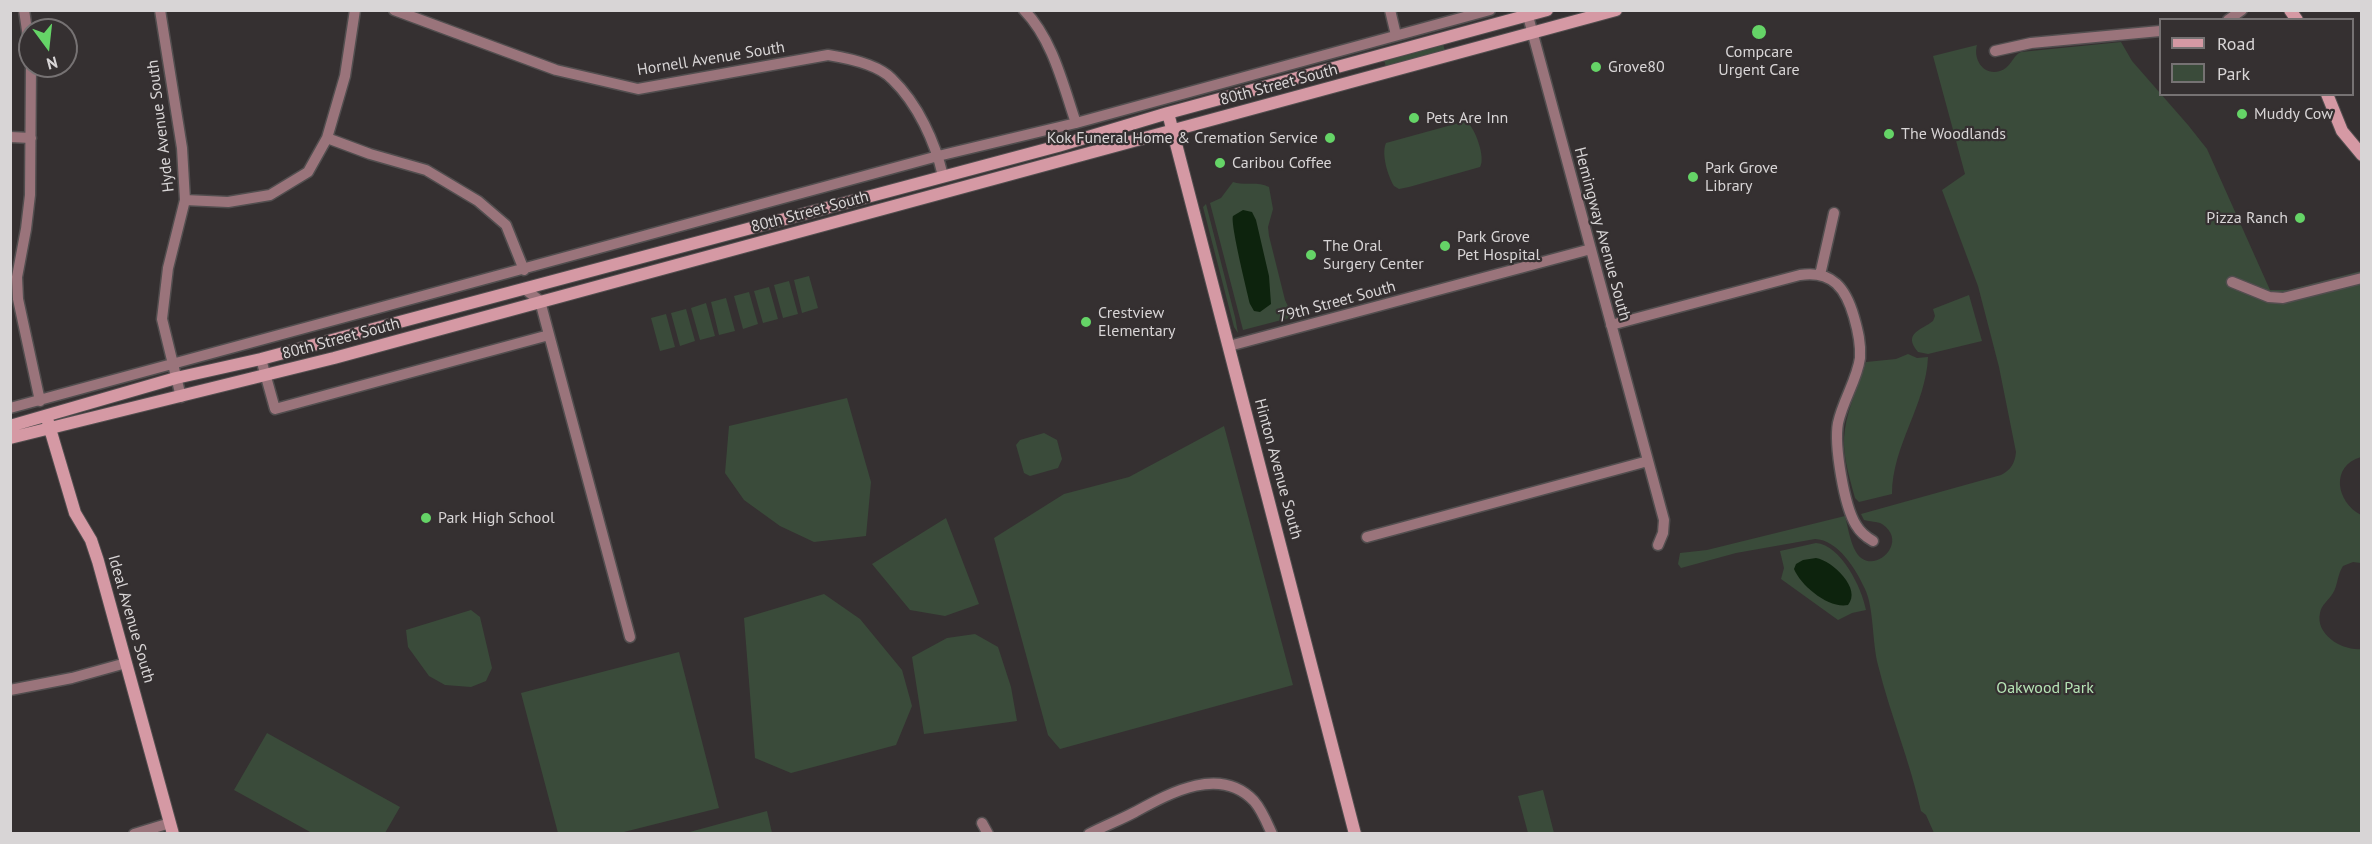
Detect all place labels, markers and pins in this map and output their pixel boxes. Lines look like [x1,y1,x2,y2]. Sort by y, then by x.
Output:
marker: Compcare Urgent Care [1750,23,1768,41]
place label: Compcare Urgent Care [1718,42,1800,80]
place label: Grove80 [1608,57,1665,77]
marker: Grove80 [1589,60,1603,74]
place label: Muddy Cow [2254,104,2333,124]
marker: Muddy Cow [2235,107,2249,121]
place label: Pets Are Inn [1426,108,1508,128]
marker: Pets Are Inn [1407,111,1421,125]
place label: The Woodlands [1901,124,2006,144]
marker: The Woodlands [1882,127,1896,141]
place label: Kok Funeral Home & Cremation Service [1047,128,1318,148]
marker: Kok Funeral Home & Cremation Service [1323,131,1337,145]
place label: Caribou Coffee [1232,153,1332,173]
marker: Caribou Coffee [1213,156,1227,170]
place label: Park Grove Library [1705,158,1778,196]
marker: Park Grove Library [1686,170,1700,184]
place label: Pizza Ranch [2206,208,2288,228]
marker: Pizza Ranch [2293,211,2307,225]
place label: Park Grove Pet Hospital [1457,227,1540,265]
place label: The Oral Surgery Center [1323,236,1424,274]
marker: Park Grove Pet Hospital [1438,239,1452,253]
marker: The Oral Surgery Center [1304,248,1318,262]
place label: Crestview Elementary [1098,303,1176,341]
marker: Crestview Elementary [1079,315,1093,329]
place label: Park High School [438,508,555,528]
marker: Park High School [419,511,433,525]

